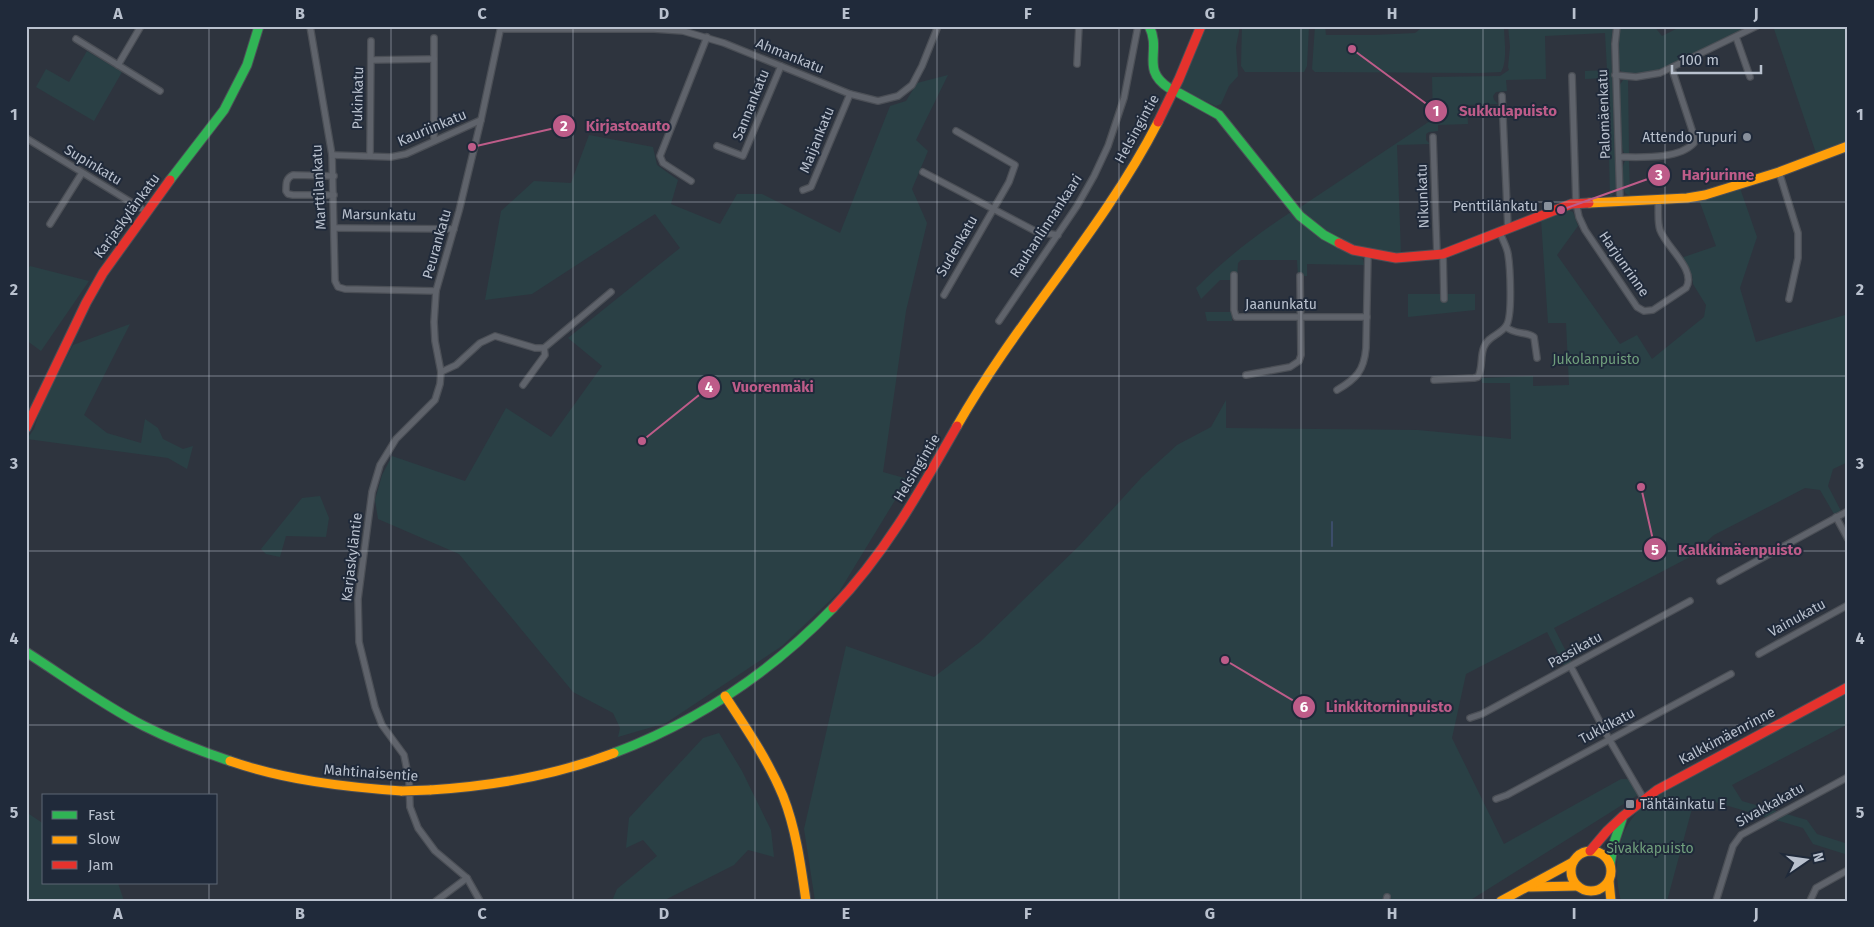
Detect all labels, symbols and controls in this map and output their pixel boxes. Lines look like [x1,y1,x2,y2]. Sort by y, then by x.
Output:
text: A [112,4,123,23]
text: B [295,4,305,23]
text: C [477,4,487,23]
text: D [659,4,669,23]
text: E [842,4,850,23]
text: F [1024,4,1032,23]
text: G [1205,4,1215,23]
text: H [1387,4,1397,23]
text: I [1572,4,1576,23]
text: J [1752,4,1759,23]
street label: Ahmankatu [754,35,826,77]
scale bar [1672,42,1760,74]
text: 100 m [1679,51,1719,69]
street label: Pukinkatu [349,66,367,130]
street label: Sannankatu [729,67,773,143]
street label: Palomäenkatu [1594,69,1614,159]
street label: Helsingintie [1111,92,1163,166]
callout: Sukkulapuisto [1424,96,1567,126]
text: 1 [1433,102,1439,120]
text: Sukkulapuisto [1459,102,1557,120]
street label: Maijankatu [796,104,838,176]
text: 1 [10,105,18,124]
text: 1 [1856,105,1864,124]
street label: Kauriinkatu [395,106,469,150]
callout: Kirjastoauto [551,111,681,141]
text: 2 [560,117,568,135]
text: Kirjastoauto [586,117,670,135]
place label: Attendo Tupuri [1642,129,1737,146]
marker: Attendo Tupuri [1741,131,1753,143]
street label: Supinkatu [61,141,125,189]
street label: Marttilankatu [308,144,330,230]
callout: Harjurinne [1647,160,1765,190]
street label: Nikunkatu [1413,163,1433,229]
text: 3 [1654,166,1663,184]
text: Harjurinne [1682,166,1754,184]
street label: Karjaskylänkatu [91,170,163,262]
street label: Rauhanlinnankaari [1006,171,1086,281]
place label: Penttilänkatu [1453,198,1538,215]
marker: Penttilänkatu [1542,200,1554,212]
street label: Marsunkatu [342,206,416,224]
street label: Peurankatu [419,207,455,281]
street label: Sudenkatu [933,212,981,280]
street label: Harjunrinne [1595,228,1653,300]
text: 2 [10,280,18,299]
text: 2 [1856,280,1864,299]
street label: Jaanunkatu [1245,296,1317,313]
park label: Jukolanpuisto [1552,351,1640,368]
callout: Vuorenmäki [697,372,823,402]
text: 4 [705,378,714,396]
text: Vuorenmäki [731,378,814,396]
street label: Helsingintie [890,431,944,505]
text: 3 [9,454,18,473]
text: 3 [1855,454,1864,473]
street label: Karjaskyläntie [338,512,366,602]
callout: Kalkkimäenpuisto [1643,534,1812,564]
text: 5 [1651,541,1659,559]
text: Kalkkimäenpuisto [1678,541,1802,559]
street label: Vainukatu [1765,595,1829,641]
street label: Passikatu [1545,628,1605,672]
text: 4 [9,629,19,648]
text: 4 [1855,629,1865,648]
callout: Linkkitorninpuisto [1291,692,1463,722]
text: 6 [1300,698,1309,716]
text: Linkkitorninpuisto [1326,698,1452,716]
street label: Kalkkimäenrinne [1676,703,1778,769]
street label: Tukkikatu [1576,704,1638,748]
street label: Mahtinaisentie [323,761,419,785]
street label: Sivakkakatu [1733,779,1807,831]
legend [42,794,218,884]
place label: Tähtäinkatu E [1640,796,1726,813]
marker: Tähtäinkatu E [1624,798,1636,810]
text: 5 [10,803,19,822]
text: 5 [1856,803,1865,822]
text: Fast [88,806,115,824]
text: Slow [88,830,120,848]
north arrow [1782,834,1832,884]
park label: Sivakkapuisto [1606,840,1694,857]
text: N [1809,851,1828,864]
text: Jam [88,856,114,874]
text: A [112,904,123,923]
text: B [295,904,305,923]
text: C [477,904,487,923]
text: D [659,904,669,923]
text: E [842,904,850,923]
text: F [1024,904,1032,923]
text: G [1205,904,1215,923]
text: H [1387,904,1397,923]
text: I [1572,904,1576,923]
text: J [1752,904,1759,923]

